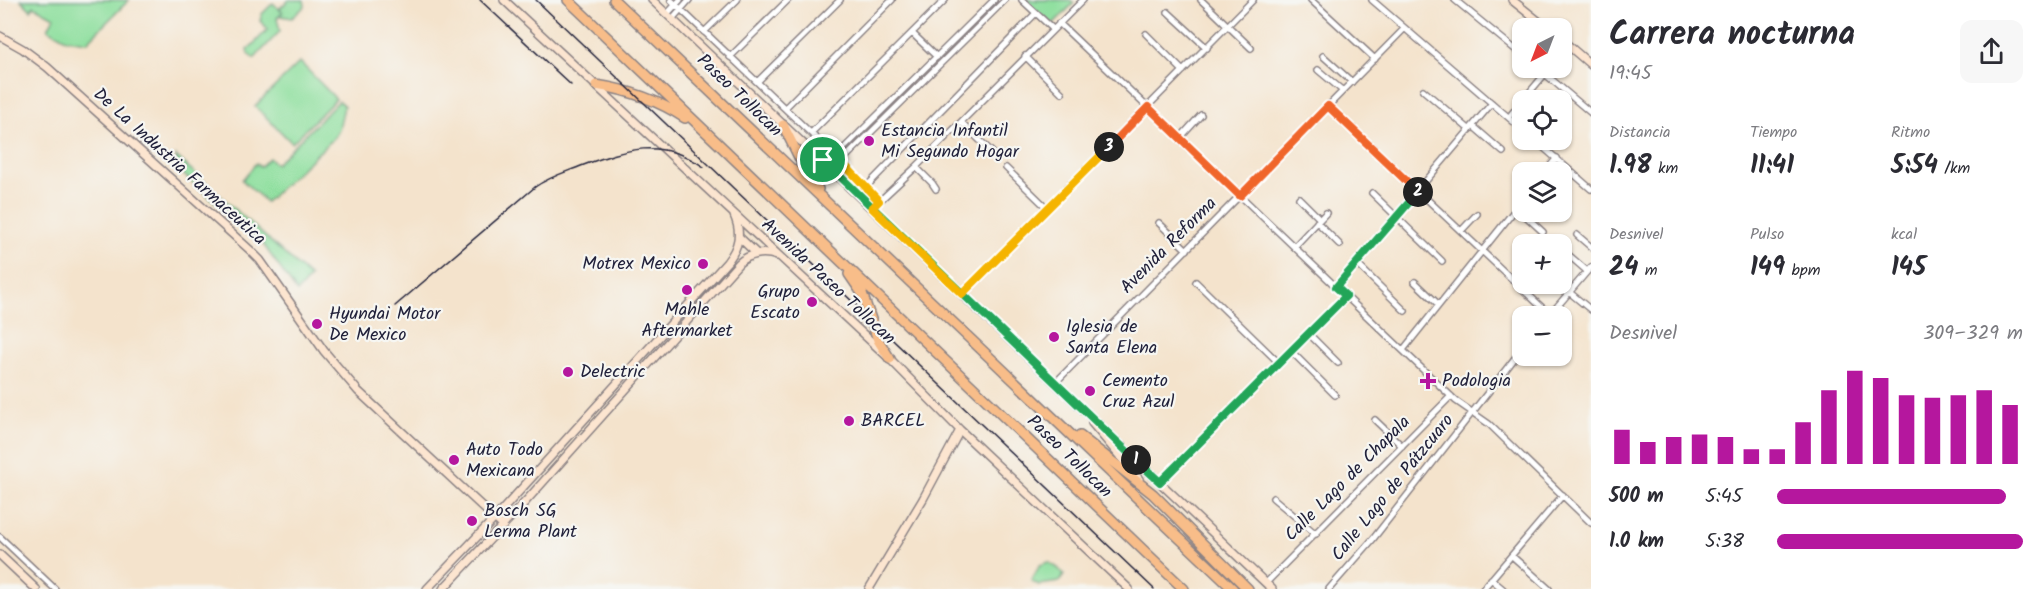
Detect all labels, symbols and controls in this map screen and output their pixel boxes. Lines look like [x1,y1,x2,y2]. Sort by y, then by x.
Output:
text: Carrera nocturna [1609,9,1855,62]
north arrow [1512,18,1572,78]
map controls [1512,18,1572,366]
button: share [1960,20,2023,83]
street label: Paseo Tollocan [689,47,789,145]
text: 19:45 [1609,58,1652,90]
street label: De La Industria Farmaceutica [86,81,272,253]
button: locate [1512,90,1572,150]
place label: Estancia Infantil Mi Segundo Hogar [881,117,1020,167]
text: Distancia [1609,120,1671,145]
text: Tiempo [1750,120,1797,145]
text: Ritmo [1891,120,1930,145]
pin: 3 [1094,132,1124,162]
pin [797,134,848,185]
marker: Estancia Infantil Mi Segundo Hogar [862,134,876,148]
text: 3 [1105,134,1113,159]
icon: arrive [806,143,839,176]
text: 1.98 [1609,145,1652,187]
text: 11:41 [1750,145,1794,187]
text: 5:54 [1891,145,1938,187]
text: km [1652,156,1678,181]
text: /km [1938,156,1970,181]
button: layers [1512,162,1572,222]
pin: 2 [1403,177,1433,207]
text: 2 [1413,179,1423,204]
street label: Avenida Reforma [1114,191,1224,301]
street label: Avenida Paseo Tollocan [754,212,902,352]
text: Desnivel [1609,222,1664,247]
text: Pulso [1750,222,1784,247]
text: kcal [1891,222,1917,247]
button: + [1512,234,1572,294]
text: 24 [1609,247,1638,289]
text: 149 [1750,247,1785,289]
text: 145 [1891,247,1926,289]
place label: Motrex Mexico [582,250,691,279]
marker: Motrex Mexico [696,257,710,271]
text: m [1638,258,1657,283]
text: bpm [1785,258,1820,283]
place label: Grupo Escato [750,278,800,328]
marker: Mahle Aftermarket [680,283,694,297]
marker: Grupo Escato [805,295,819,309]
place label: Mahle Aftermarket [642,296,734,346]
place label: Hyundai Motor De Mexico [329,300,441,350]
button: − [1512,306,1572,366]
place label: Iglesia de Santa Elena [1066,313,1157,363]
marker: Hyundai Motor De Mexico [310,317,324,331]
text: Desnivel [1609,318,1677,350]
text: 309–329 m [1923,318,2023,350]
marker: Iglesia de Santa Elena [1047,330,1061,344]
place label: Delectric [580,358,645,387]
marker: Delectric [561,365,575,379]
place label: Cemento Cruz Azul [1102,367,1175,417]
place label: Podologia [1442,367,1511,396]
marker: Podologia [1419,372,1437,390]
marker: Cemento Cruz Azul [1083,384,1097,398]
place label: BARCEL [861,407,925,436]
street label: Paseo Tollocan [1019,408,1119,506]
street label: Calle Lago de Pátzcuaro [1324,408,1462,568]
street label: Calle Lago de Chapala [1278,409,1418,549]
marker: BARCEL [842,414,856,428]
place label: Auto Todo Mexicana [466,436,543,486]
pin: 1 [1121,445,1151,475]
text: 1 [1134,447,1138,472]
marker: Auto Todo Mexicana [447,453,461,467]
text: 500 m [1609,481,1664,513]
text: 5:45 [1705,481,1742,513]
place label: Bosch SG Lerma Plant [484,497,578,547]
marker: Bosch SG Lerma Plant [465,514,479,528]
text: 1.0 km [1609,526,1664,558]
text: 5:38 [1705,526,1744,558]

